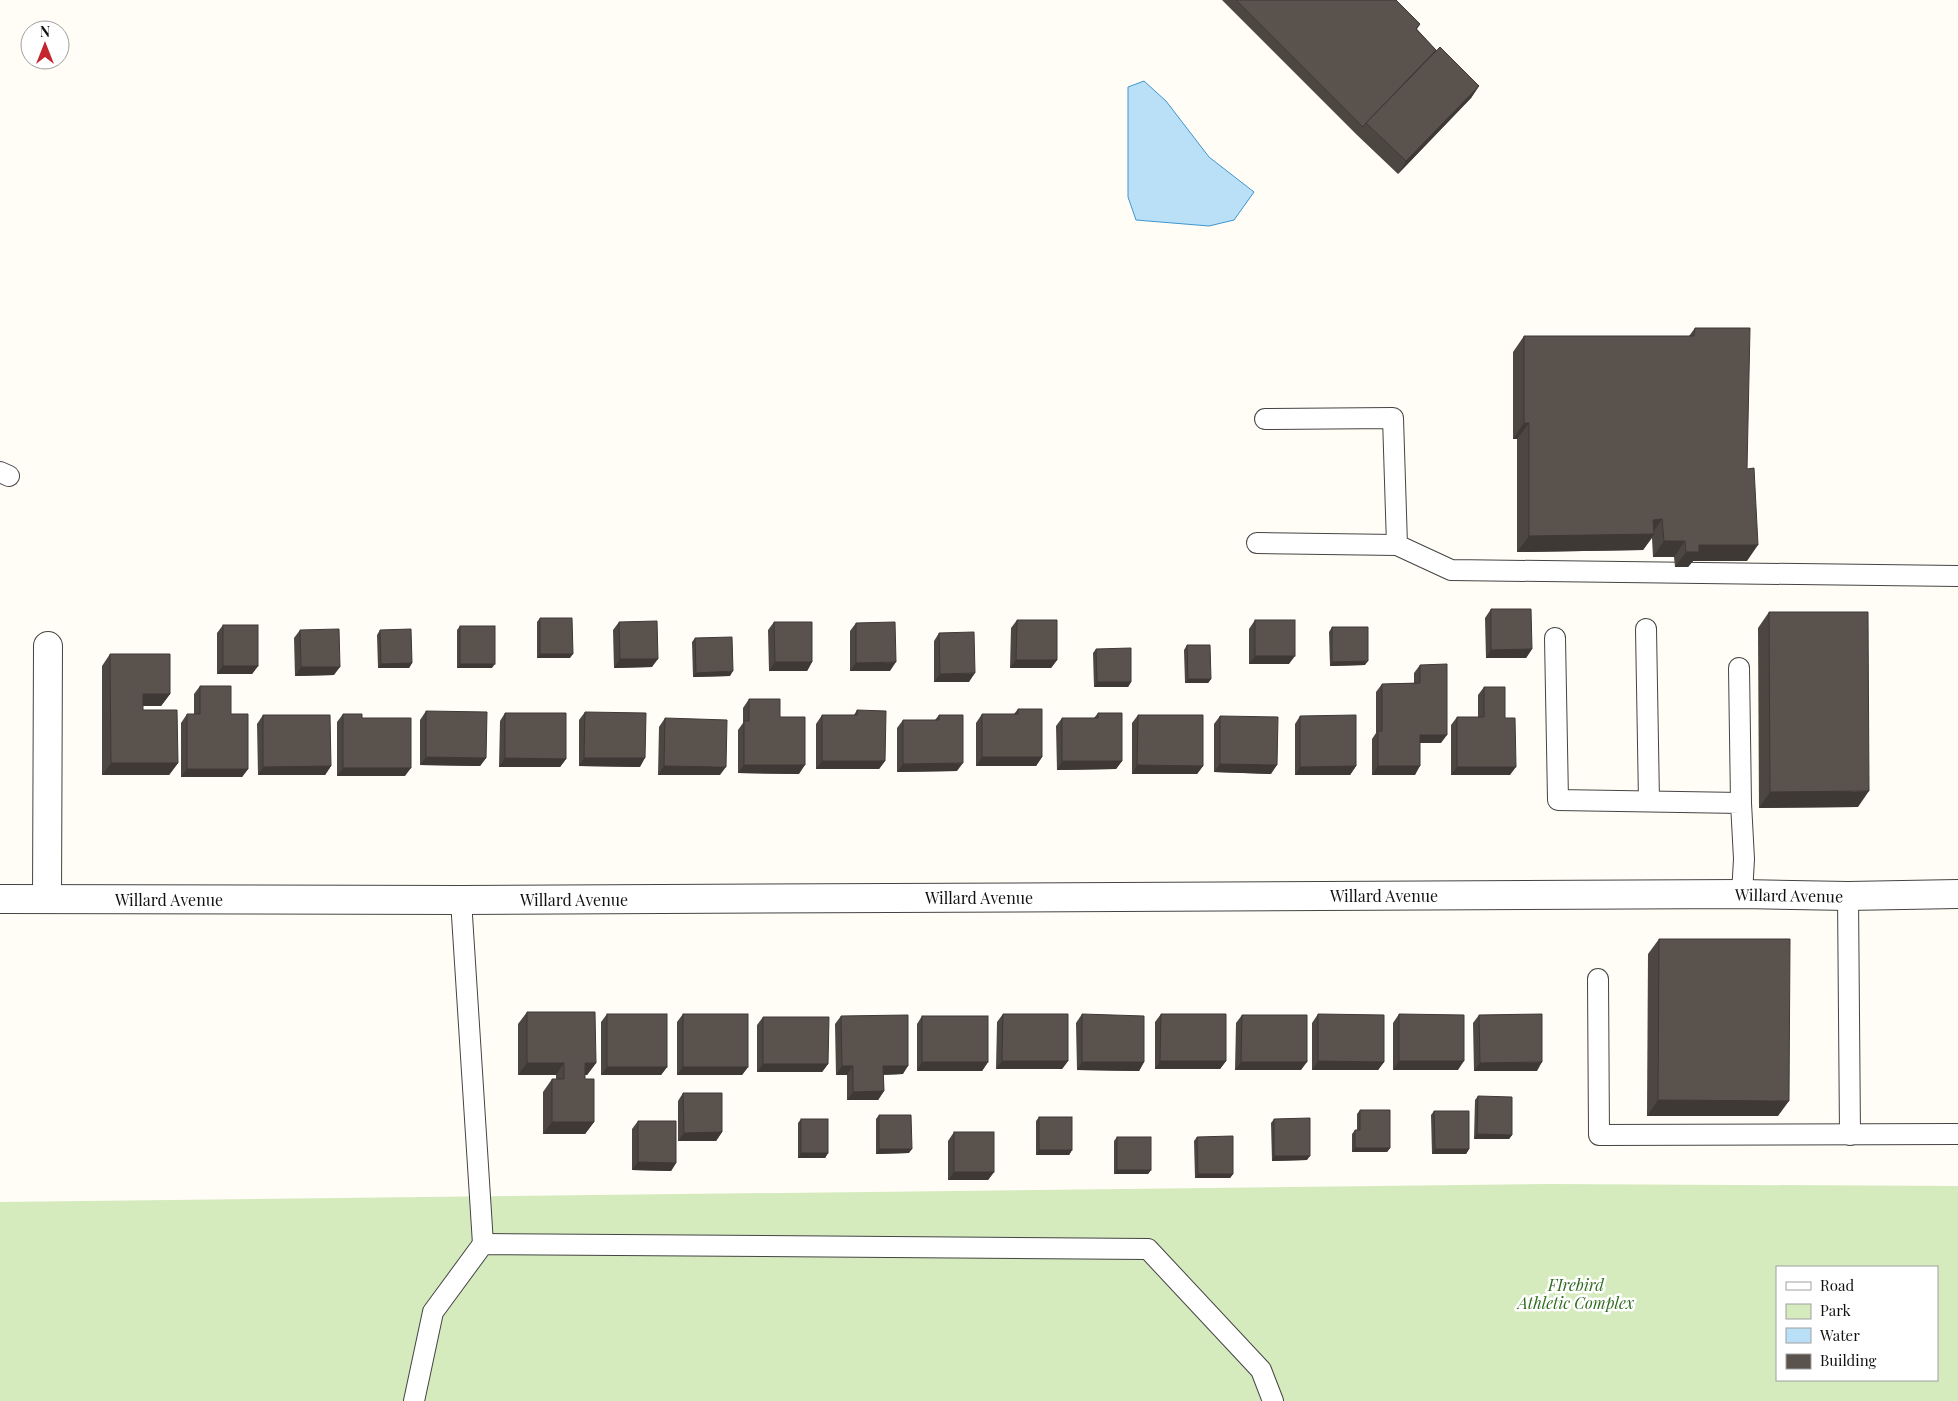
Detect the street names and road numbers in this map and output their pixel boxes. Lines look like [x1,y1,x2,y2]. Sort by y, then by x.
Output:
street label: Willard Avenue [1734,884,1843,906]
street label: Willard Avenue [1329,885,1438,906]
street label: Willard Avenue [924,887,1033,908]
street label: Willard Avenue [114,889,223,910]
street label: Willard Avenue [519,889,628,910]

